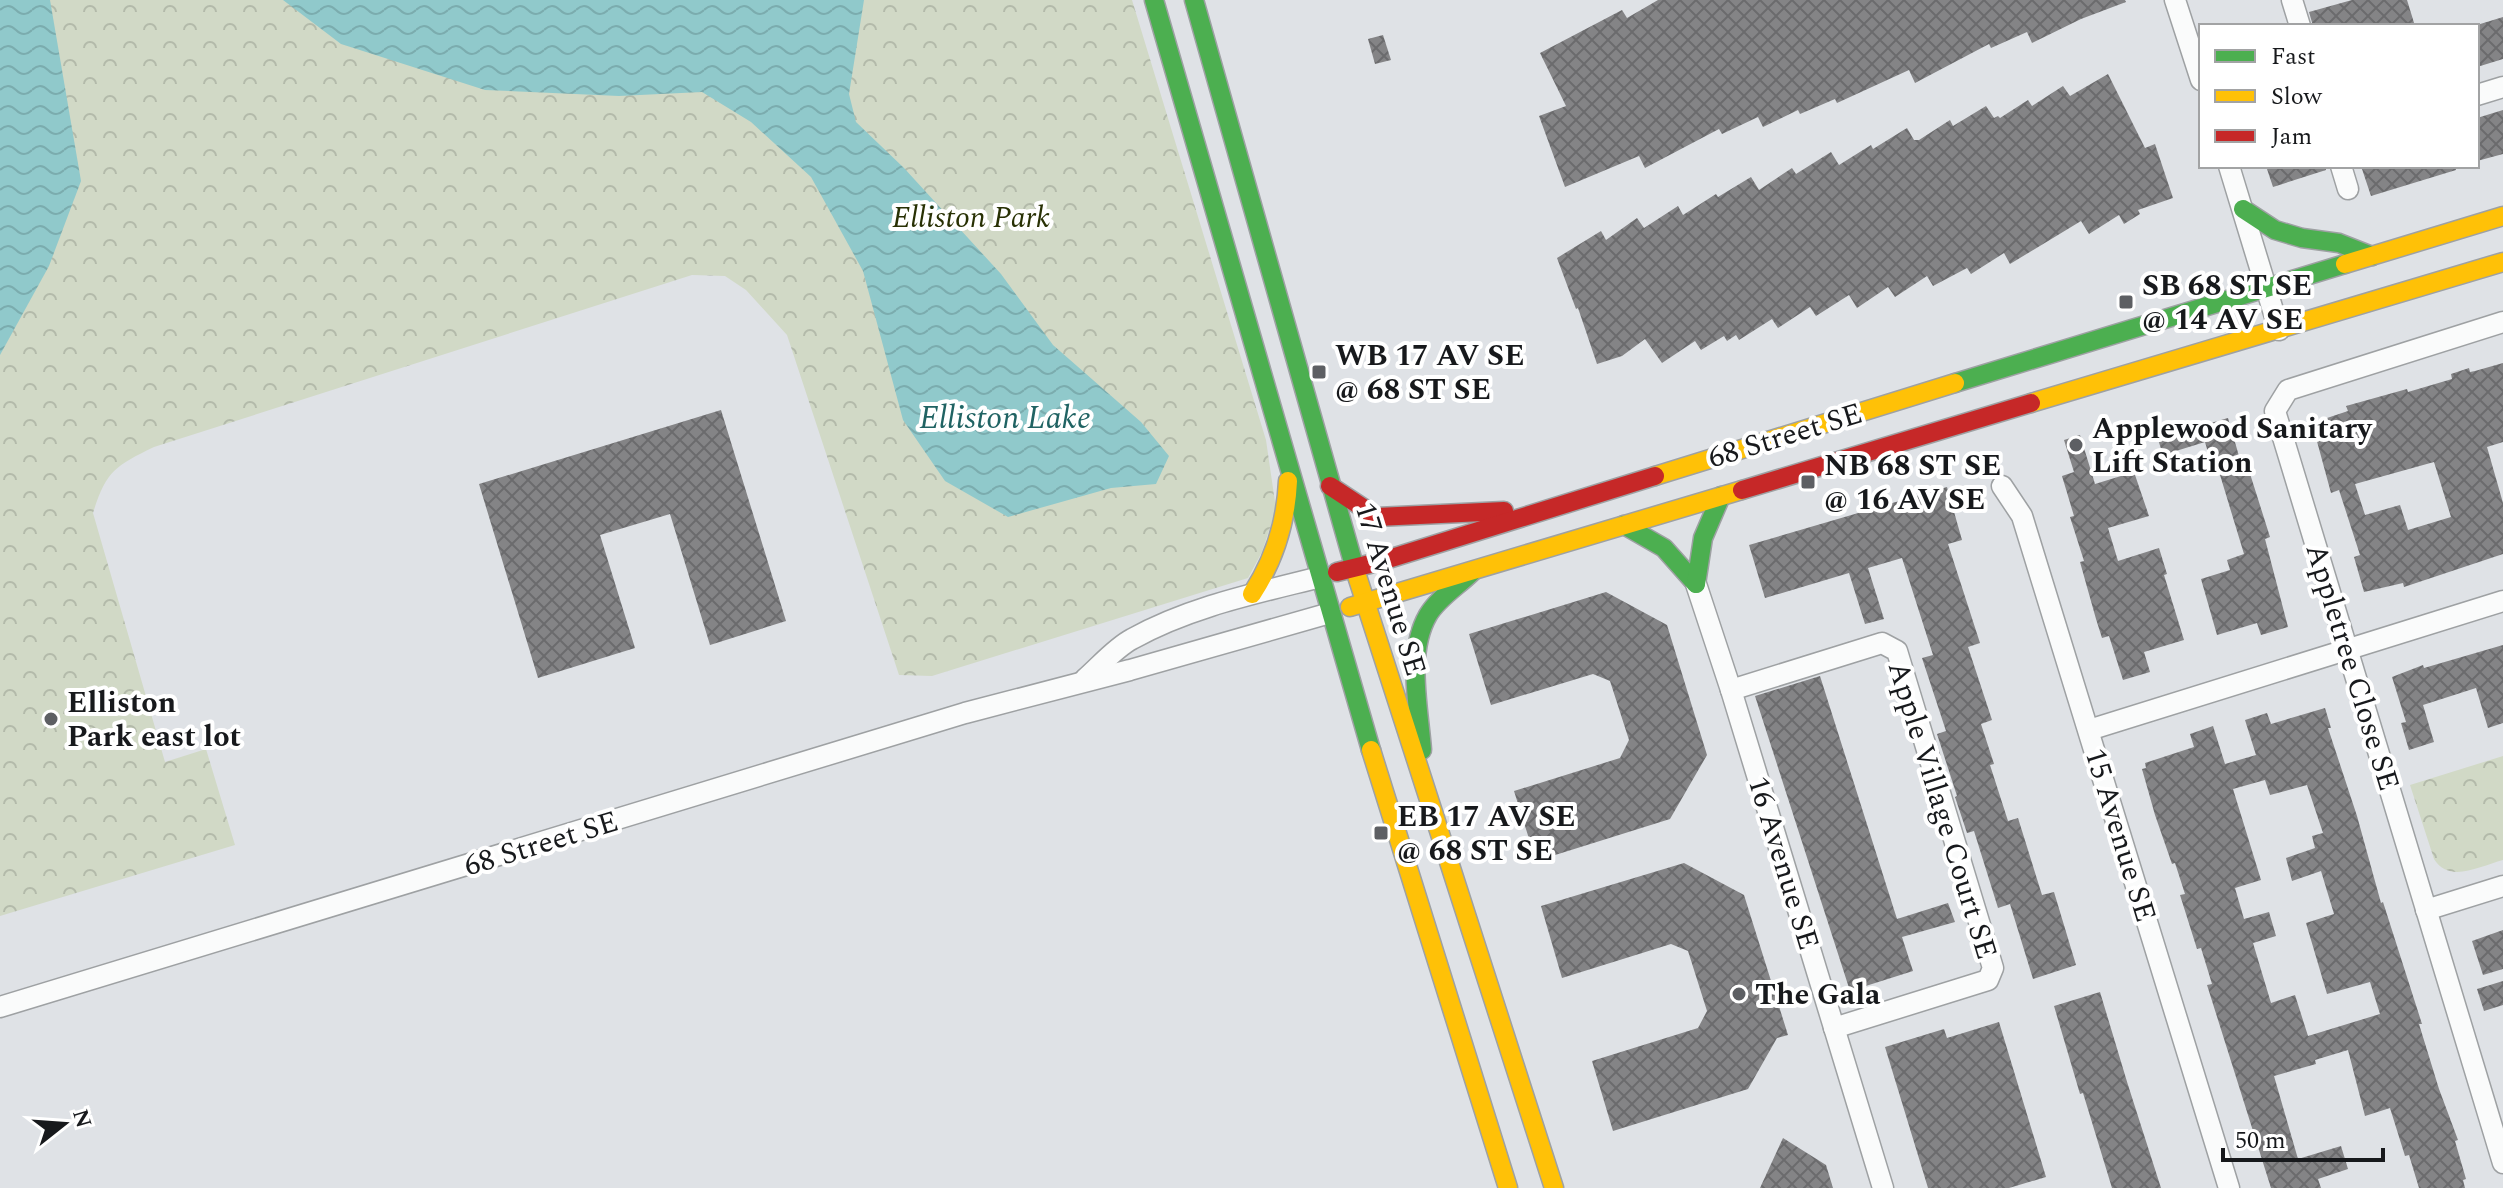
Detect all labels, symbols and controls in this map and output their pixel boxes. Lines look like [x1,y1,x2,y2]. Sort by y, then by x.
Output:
legend [2199,24,2479,168]
text: Fast [2271,39,2316,75]
text: Slow [2271,79,2323,115]
text: Jam [2271,119,2312,155]
park label: Elliston Park [892,195,1050,241]
place label: SB 68 ST SE @ 14 AV SE [2142,263,2312,343]
marker: SB 68 ST SE @ 14 AV SE [2117,293,2135,311]
place label: WB 17 AV SE @ 68 ST SE [1335,333,1525,413]
marker: WB 17 AV SE @ 68 ST SE [1310,363,1328,381]
street label: 68 Street SE [1702,391,1868,481]
water label: Elliston Lake [919,394,1091,443]
place label: Applewood Sanitary Lift Station [2092,406,2373,486]
marker: Applewood Sanitary Lift Station [2067,436,2085,454]
place label: NB 68 ST SE @ 16 AV SE [1824,443,2001,523]
marker: NB 68 ST SE @ 16 AV SE [1799,473,1817,491]
street label: 17 Avenue SE [1342,497,1438,682]
street label: Appletree Close SE [2293,538,2412,797]
street label: Apple Village Court SE [1875,656,2009,965]
place label: Elliston Park east lot [67,680,241,760]
marker: Elliston Park east lot [42,710,60,728]
street label: 15 Avenue SE [2072,743,2168,928]
street label: 16 Avenue SE [1735,771,1831,956]
place label: EB 17 AV SE @ 68 ST SE [1397,794,1576,874]
street label: 68 Street SE [458,799,624,889]
marker: EB 17 AV SE @ 68 ST SE [1372,824,1390,842]
place label: The Gala [1755,972,1881,1018]
marker: The Gala [1730,985,1748,1003]
north arrow [24,1084,104,1164]
text: N [63,1105,100,1132]
scale bar [2223,1112,2383,1162]
text: 50 m [2235,1123,2286,1159]

